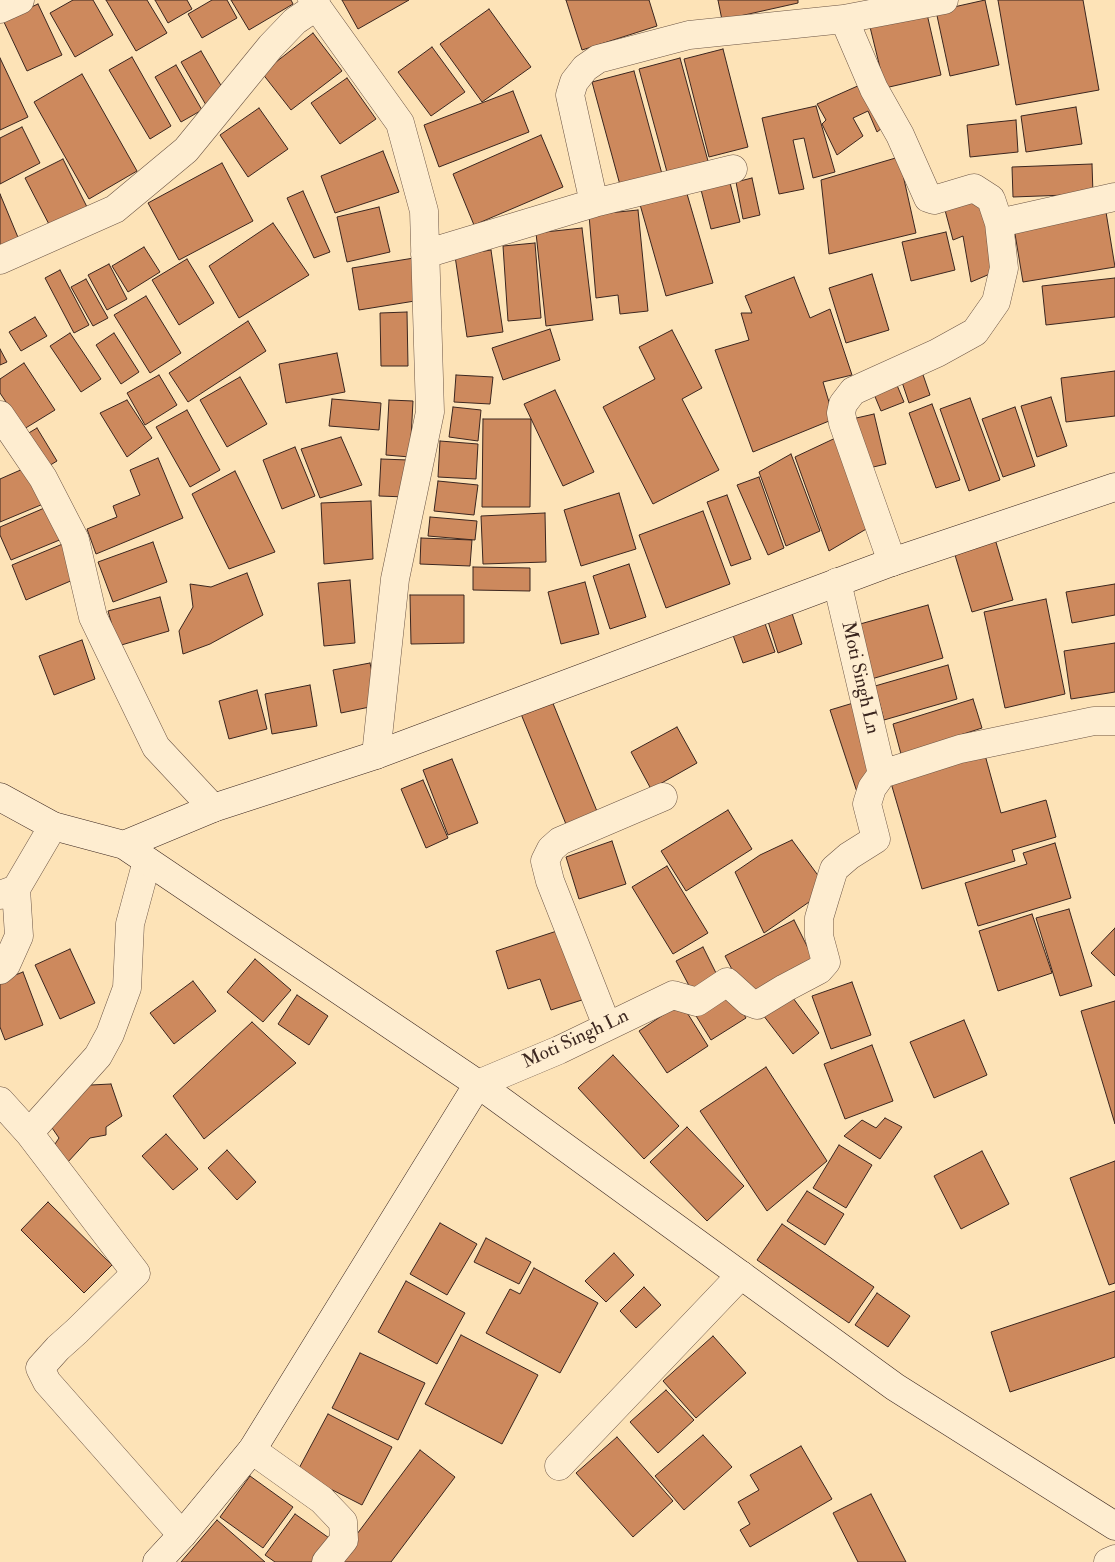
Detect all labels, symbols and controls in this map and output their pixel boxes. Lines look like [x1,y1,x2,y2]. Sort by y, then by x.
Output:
street label: Moti Singh Ln [835,620,883,736]
street label: Moti Singh Ln [519,1005,633,1075]

